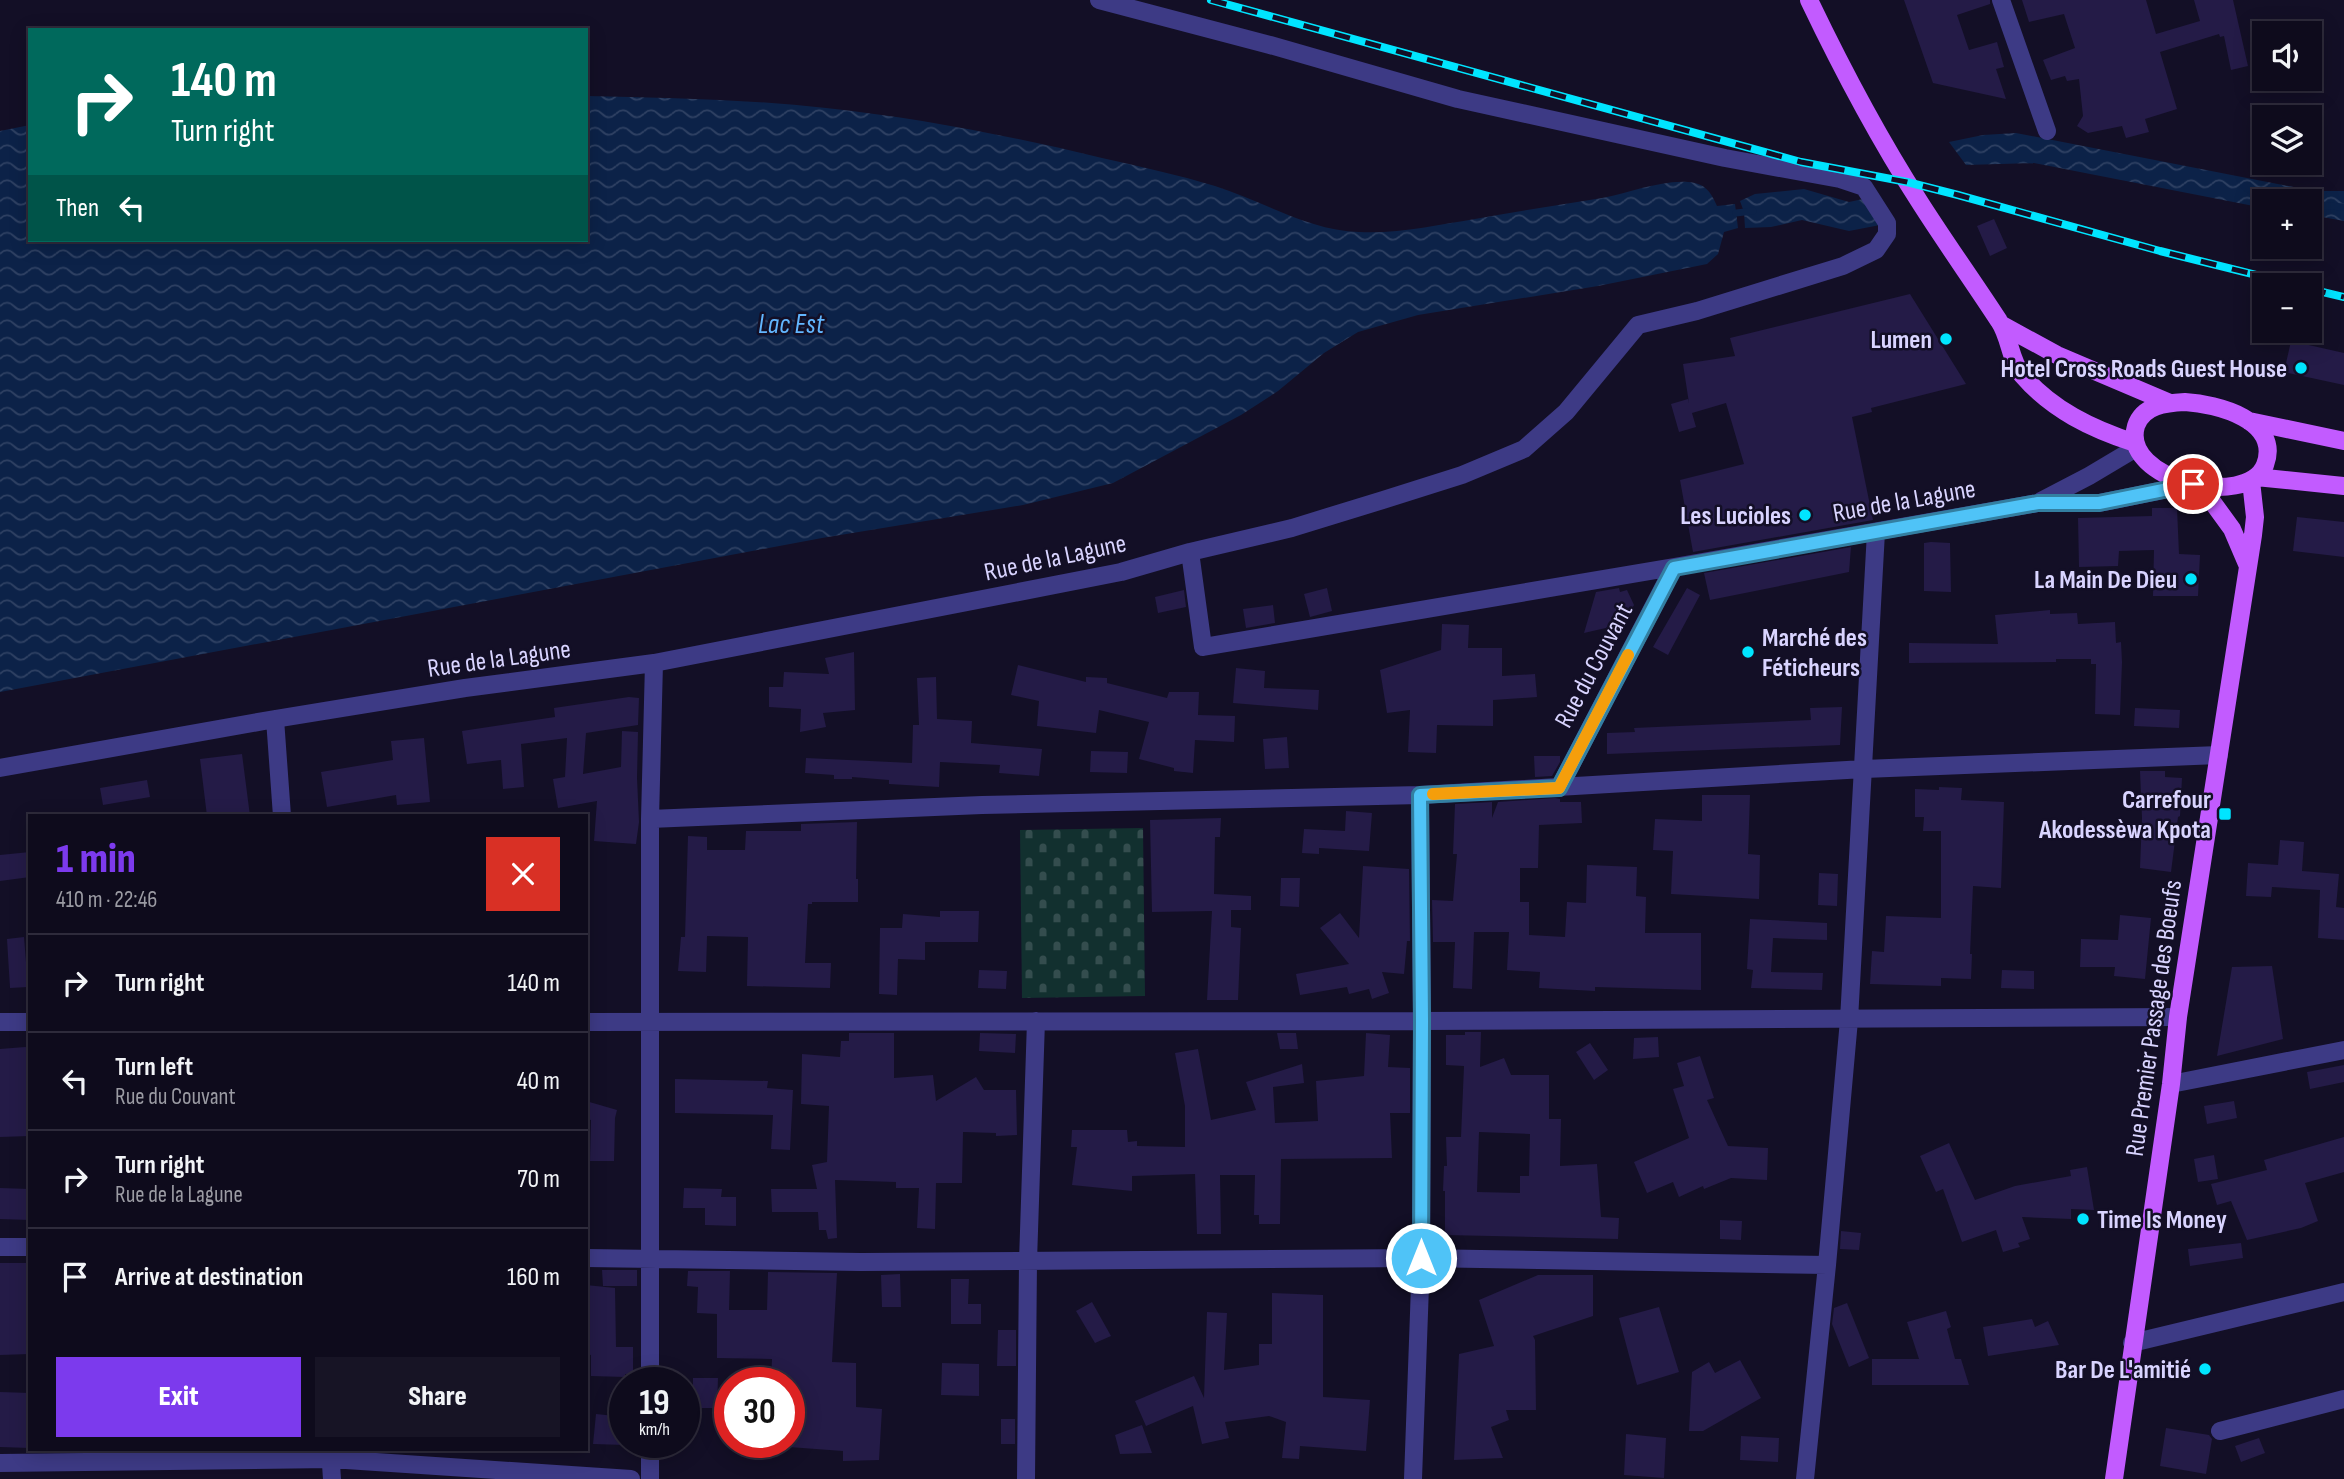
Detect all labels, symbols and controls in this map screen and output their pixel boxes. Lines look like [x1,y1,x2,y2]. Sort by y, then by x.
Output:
map controls [2252,21,2322,343]
button: sound [2252,21,2322,91]
text: 140 m [171,52,277,111]
icon: right [56,56,147,147]
button: layers [2252,105,2322,175]
text: Turn right [171,112,275,151]
icon: left [113,189,151,227]
button: + [2252,189,2322,259]
text: Then [56,193,99,224]
button: − [2252,273,2322,343]
water label: Lac Est [758,308,825,341]
place label: Lumen [1871,325,1932,356]
marker: Lumen [1938,331,1954,347]
place label: Hotel Cross Roads Guest House [2001,354,2287,385]
marker: Hotel Cross Roads Guest House [2293,360,2309,376]
pin [2163,454,2223,514]
icon: arrive [2174,465,2212,503]
street label: Rue de la Lagune [1831,474,1978,529]
place label: Les Lucioles [1680,501,1791,532]
marker: Les Lucioles [1797,507,1813,523]
street label: Rue de la Lagune [982,528,1129,589]
place label: La Main De Dieu [2034,565,2177,596]
marker: La Main De Dieu [2183,571,2199,587]
street label: Rue du Couvant [1549,598,1640,733]
place label: Marché des Féticheurs [1762,623,1867,684]
street label: Rue de la Lagune [426,634,573,685]
marker: Marché des Féticheurs [1740,644,1756,660]
place label: Carrefour Akodessèwa Kpota [2038,785,2211,846]
marker: Carrefour Akodessèwa Kpota [2217,806,2233,822]
text: 1 min [56,834,136,885]
button: close [486,837,560,911]
street label: Rue Premier Passage des Boeufs [2120,878,2189,1158]
text: 410 m · 22:46 [56,886,157,914]
icon: right [56,964,94,1002]
text: Turn right [115,968,204,999]
text: 140 m [508,968,560,999]
text: Turn left [115,1052,193,1083]
icon: left [56,1062,94,1100]
text: 40 m [517,1066,560,1097]
text: Rue du Couvant [115,1083,236,1111]
text: Turn right [115,1150,204,1181]
icon: right [56,1160,94,1198]
text: 70 m [517,1164,560,1195]
text: Rue de la Lagune [115,1181,243,1209]
place label: Time Is Money [2097,1205,2227,1236]
marker: Time Is Money [2075,1211,2091,1227]
position arrow [1384,1221,1458,1295]
icon: arrive [56,1258,94,1296]
text: Arrive at destination [115,1262,303,1293]
text: 160 m [507,1262,560,1293]
place label: Bar De L'amitié [2055,1355,2191,1386]
button: Exit [56,1357,301,1437]
button: Share [315,1357,560,1437]
marker: Bar De L'amitié [2197,1361,2213,1377]
speed limit sign: 30 [714,1367,805,1458]
text: 19 [639,1382,670,1425]
text: km/h [639,1419,670,1440]

